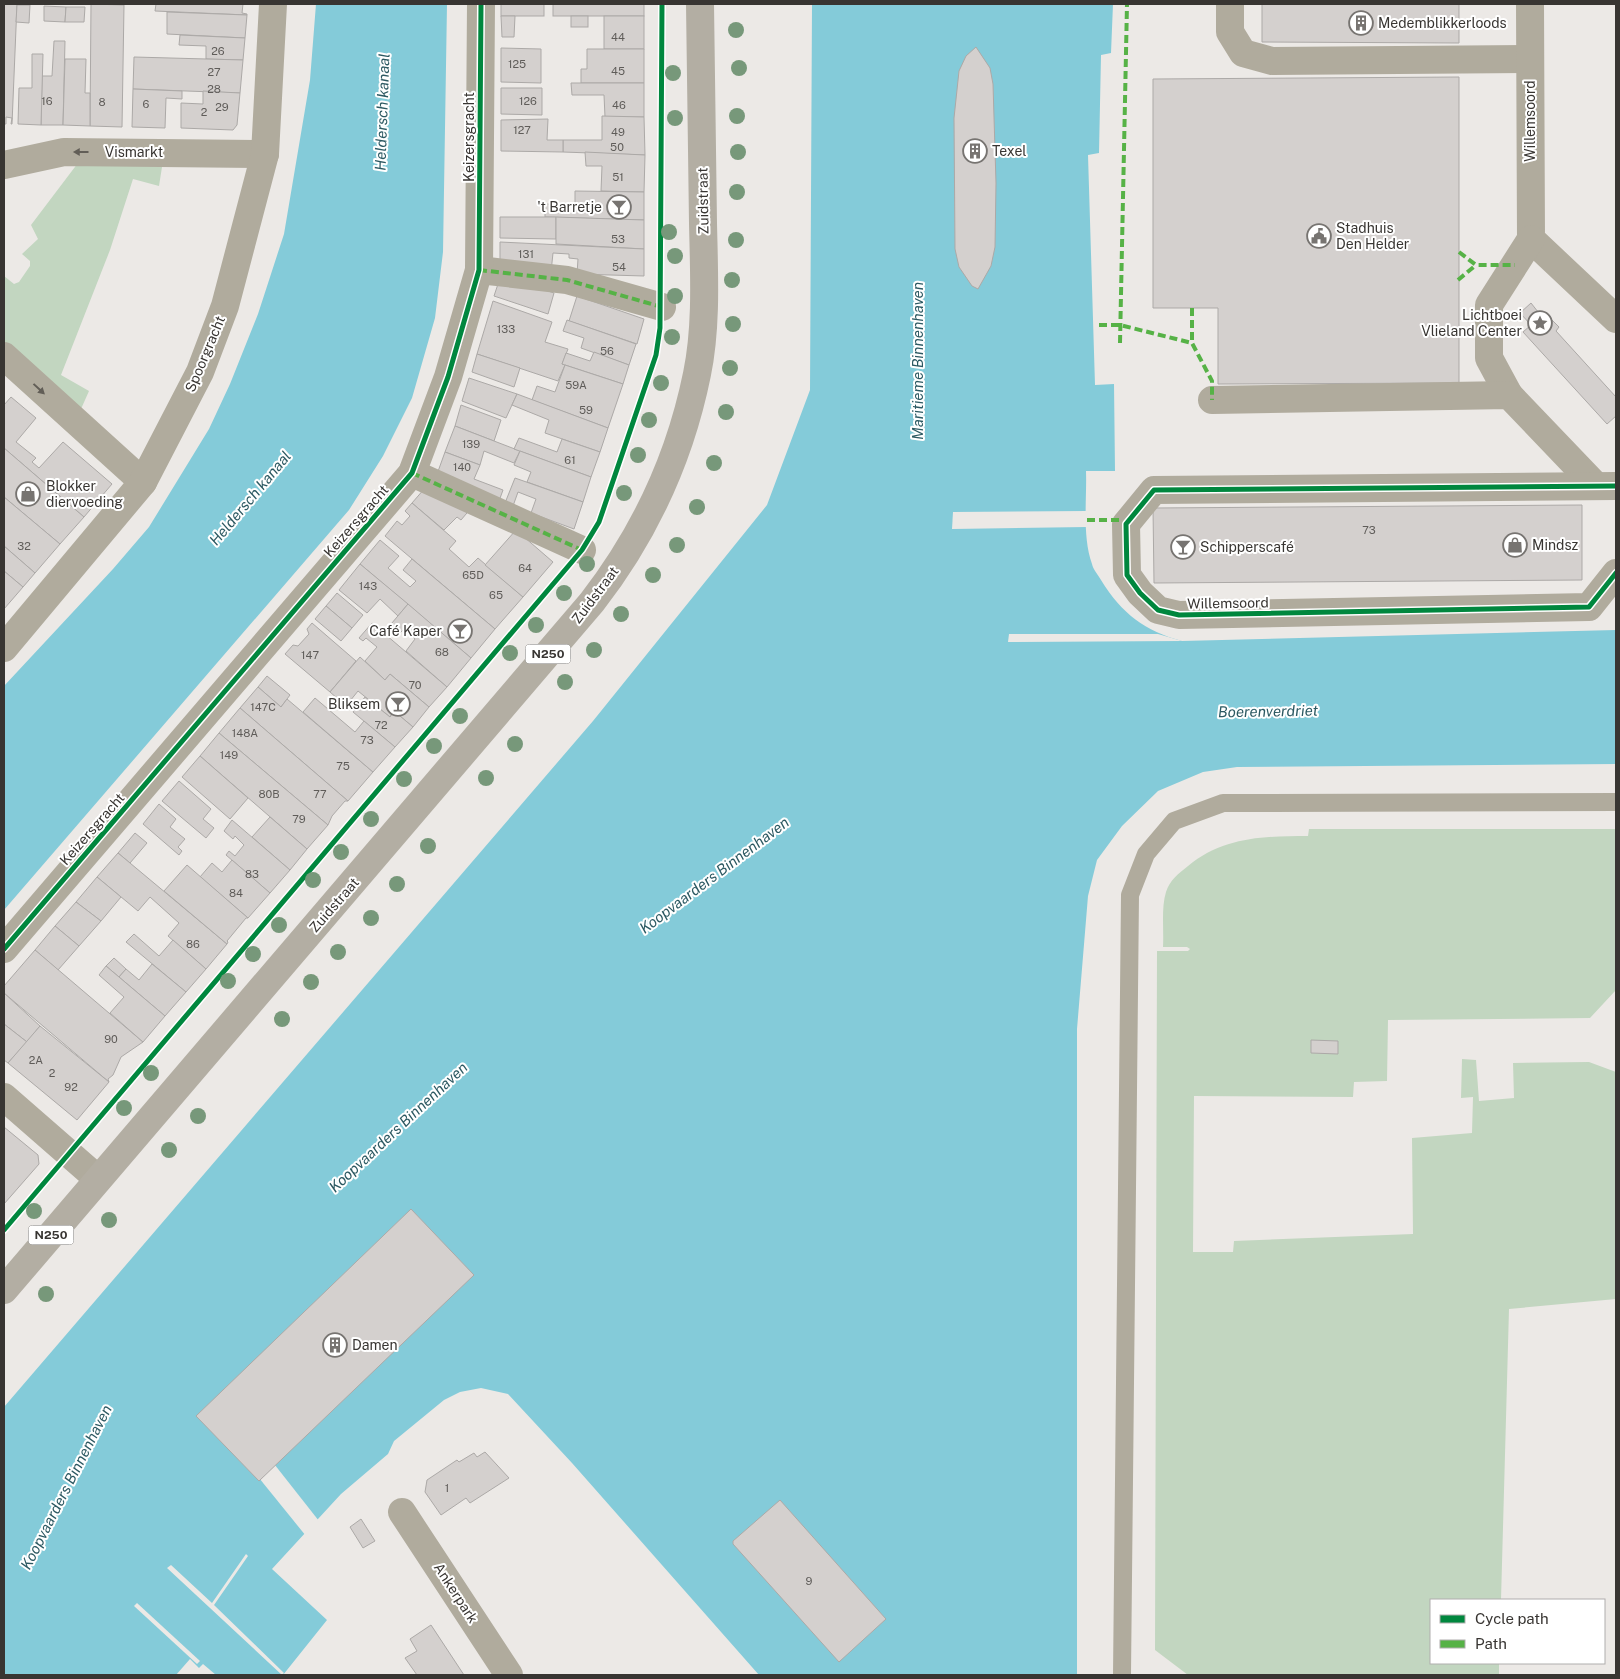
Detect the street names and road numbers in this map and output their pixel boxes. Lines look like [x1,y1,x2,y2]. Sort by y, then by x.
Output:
street label: Willemsoord [1522,80,1538,162]
street label: Keizersgracht [461,92,477,182]
street label: Vismarkt [105,144,163,160]
street label: Zuidstraat [694,167,712,235]
street label: Spoorgracht [182,313,228,395]
street label: Keizersgracht [320,482,392,560]
street label: Zuidstraat [568,563,622,627]
street label: Willemsoord [1187,594,1269,612]
road number: N250 [526,644,570,664]
street label: Keizersgracht [56,790,128,868]
street label: Zuidstraat [306,874,362,936]
road number: N250 [28,1226,74,1244]
street label: Ankerpark [431,1560,481,1626]

